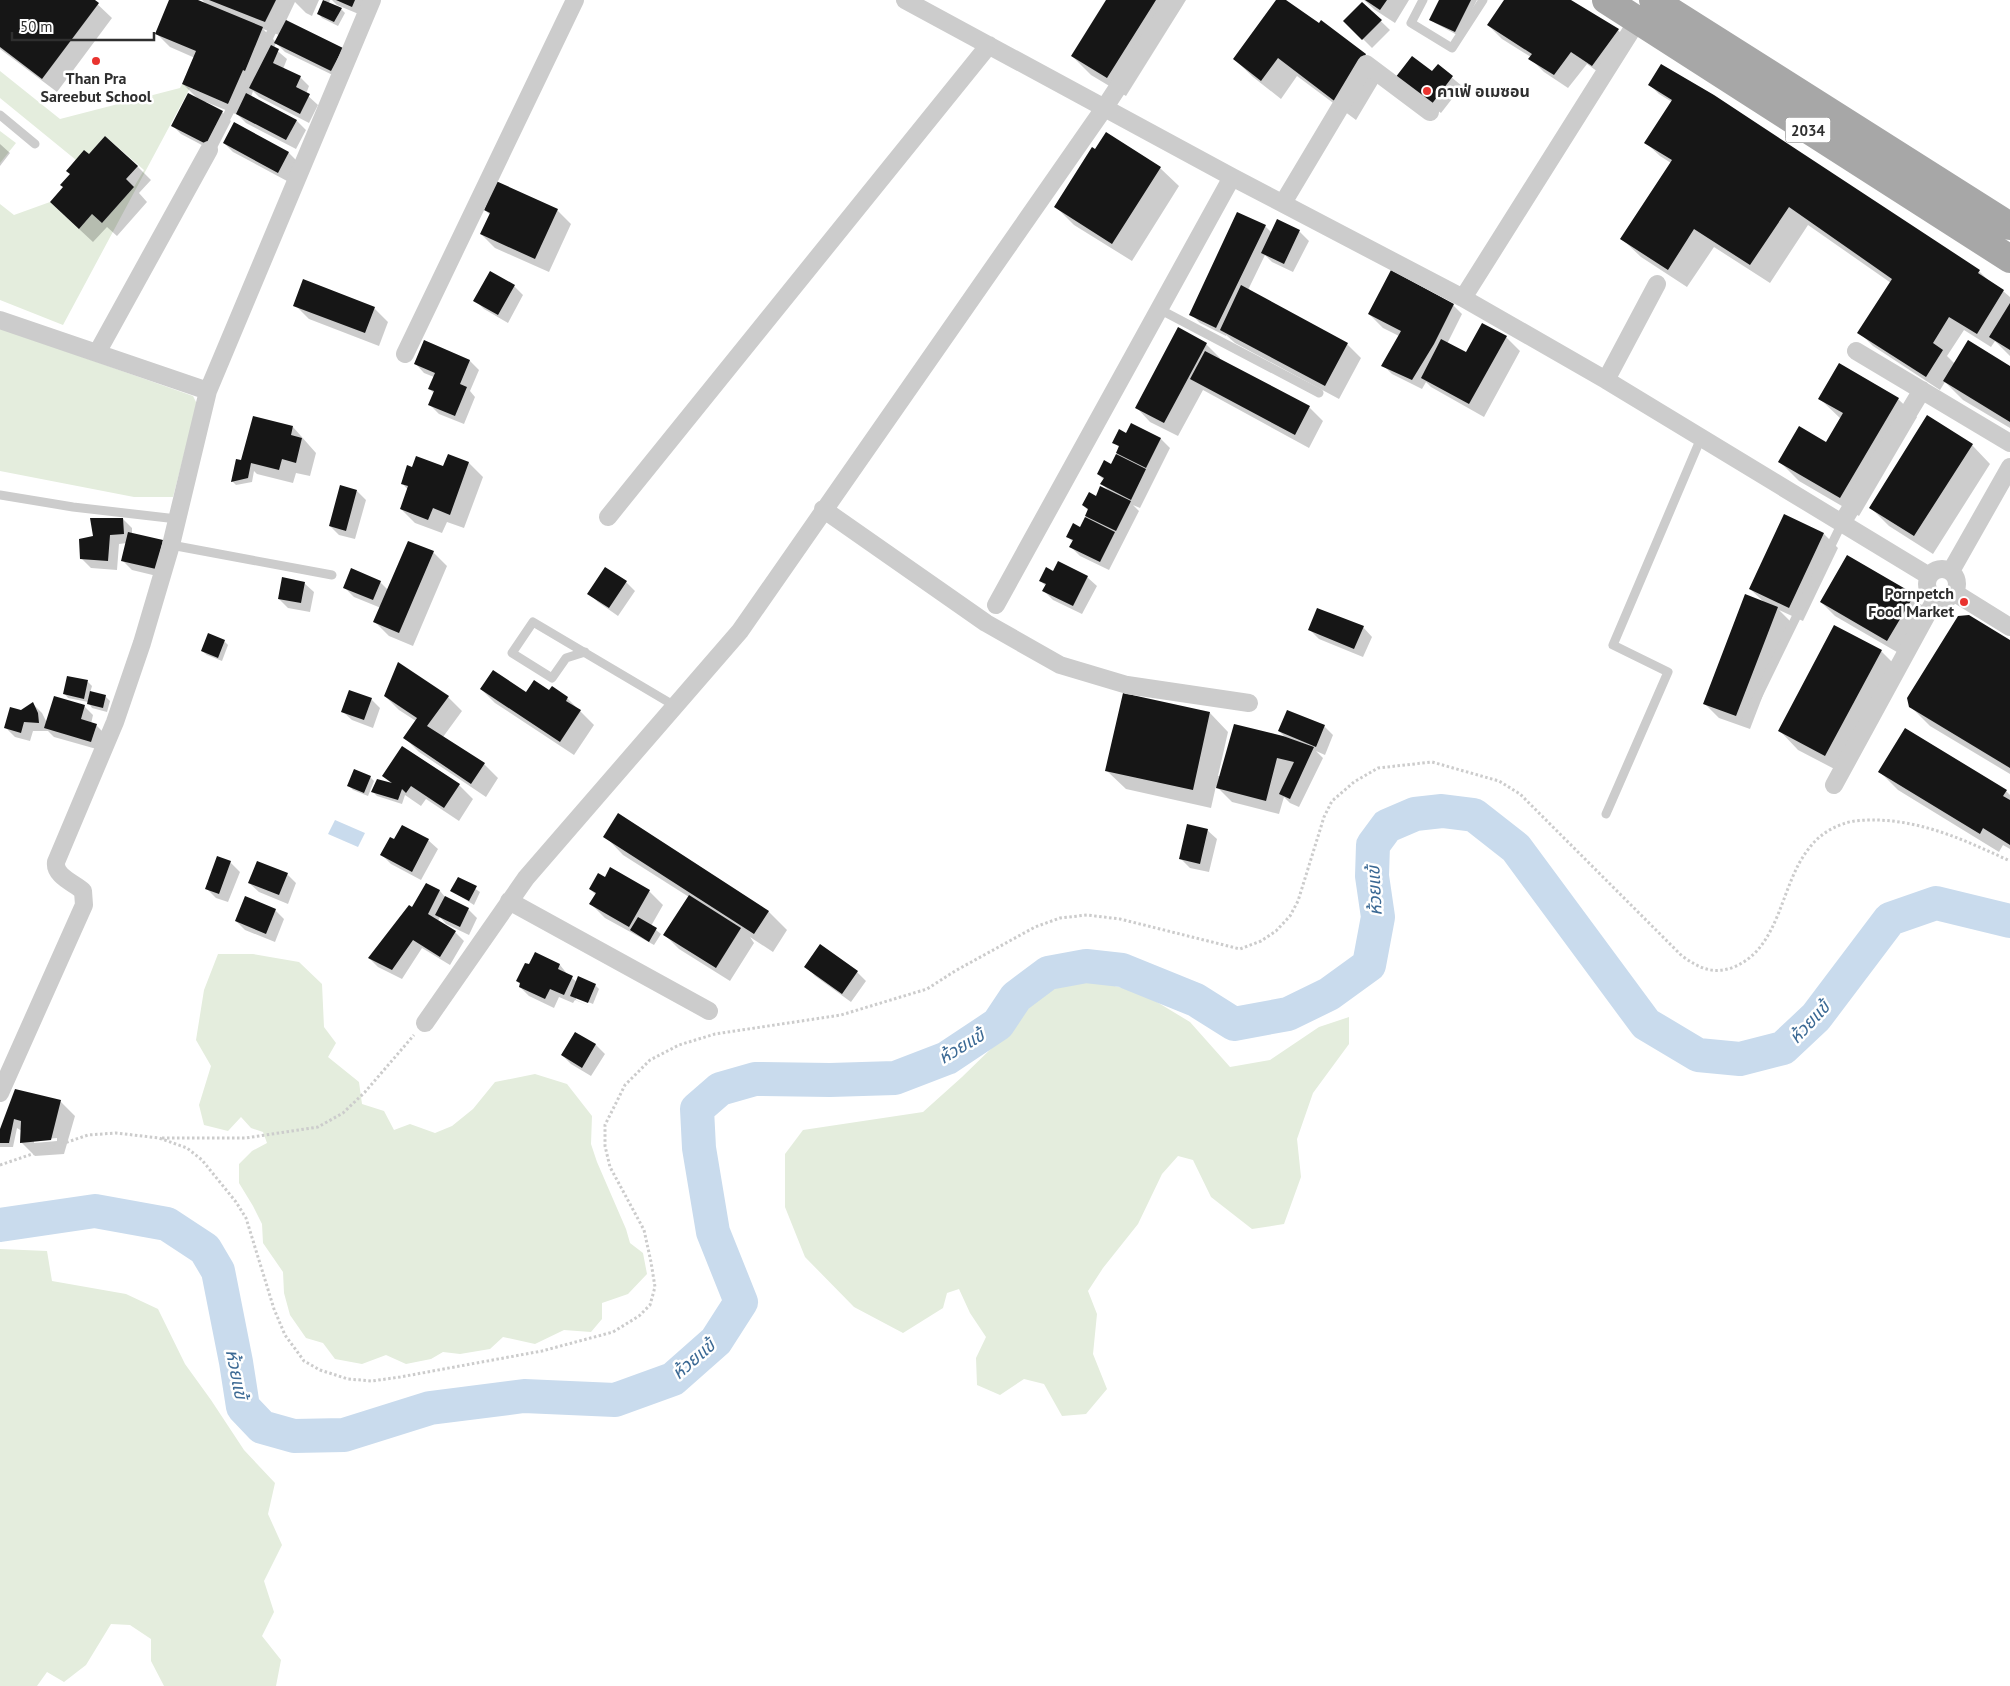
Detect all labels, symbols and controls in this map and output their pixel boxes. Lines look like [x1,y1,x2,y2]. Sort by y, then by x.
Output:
scale bar [12,10,155,42]
text: 50 m [20,17,53,36]
marker: Than Pra Sareebut School [90,55,102,67]
place label: Than Pra Sareebut School [40,68,152,106]
place label: คาเฟ่ อเมซอน [1437,81,1530,101]
marker: คาเฟ่ อเมซอน [1421,85,1433,97]
road number: 2034 [1786,118,1830,142]
place label: Pornpetch Food Market [1868,583,1954,621]
marker: Pornpetch Food Market [1958,596,1970,608]
water label: ห้วยแข้ [1361,862,1387,917]
water label: ห้วยแข้ [1784,994,1837,1048]
water label: ห้วยแข้ [934,1022,991,1069]
water label: ห้วยแข้ [667,1332,722,1384]
water label: ห้วยแข้ [221,1347,254,1404]

